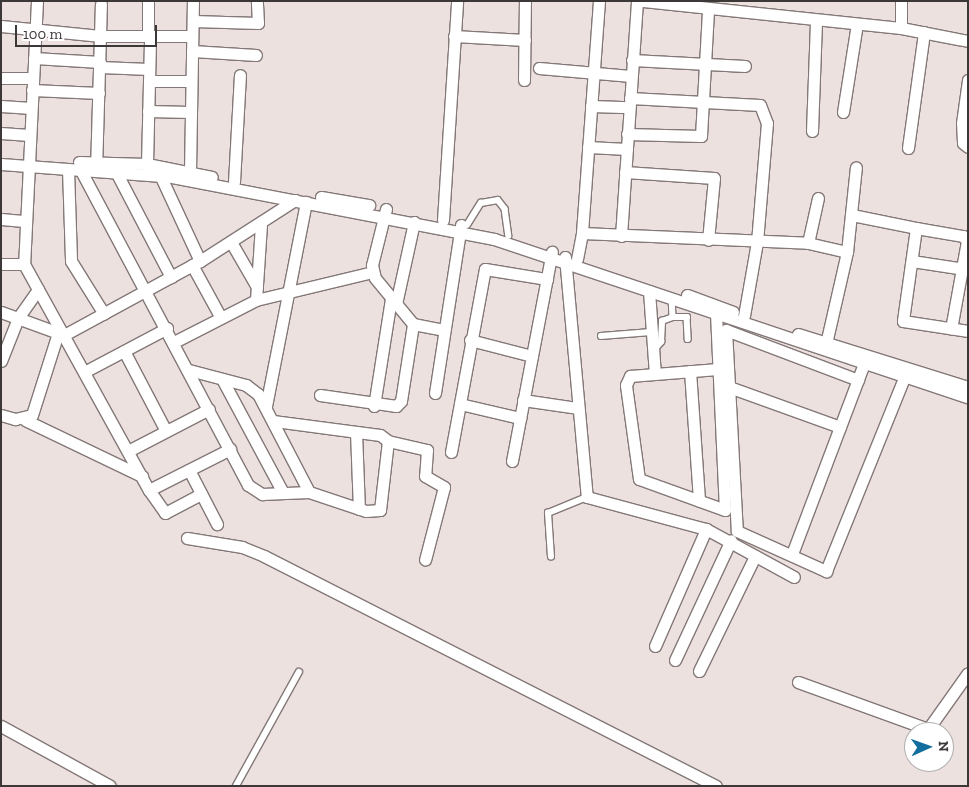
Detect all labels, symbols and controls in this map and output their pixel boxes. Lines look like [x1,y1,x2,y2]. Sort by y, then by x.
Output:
scale bar [18,15,160,47]
text: 100 m [23,25,62,43]
north arrow [904,722,954,772]
text: N [935,741,952,752]

